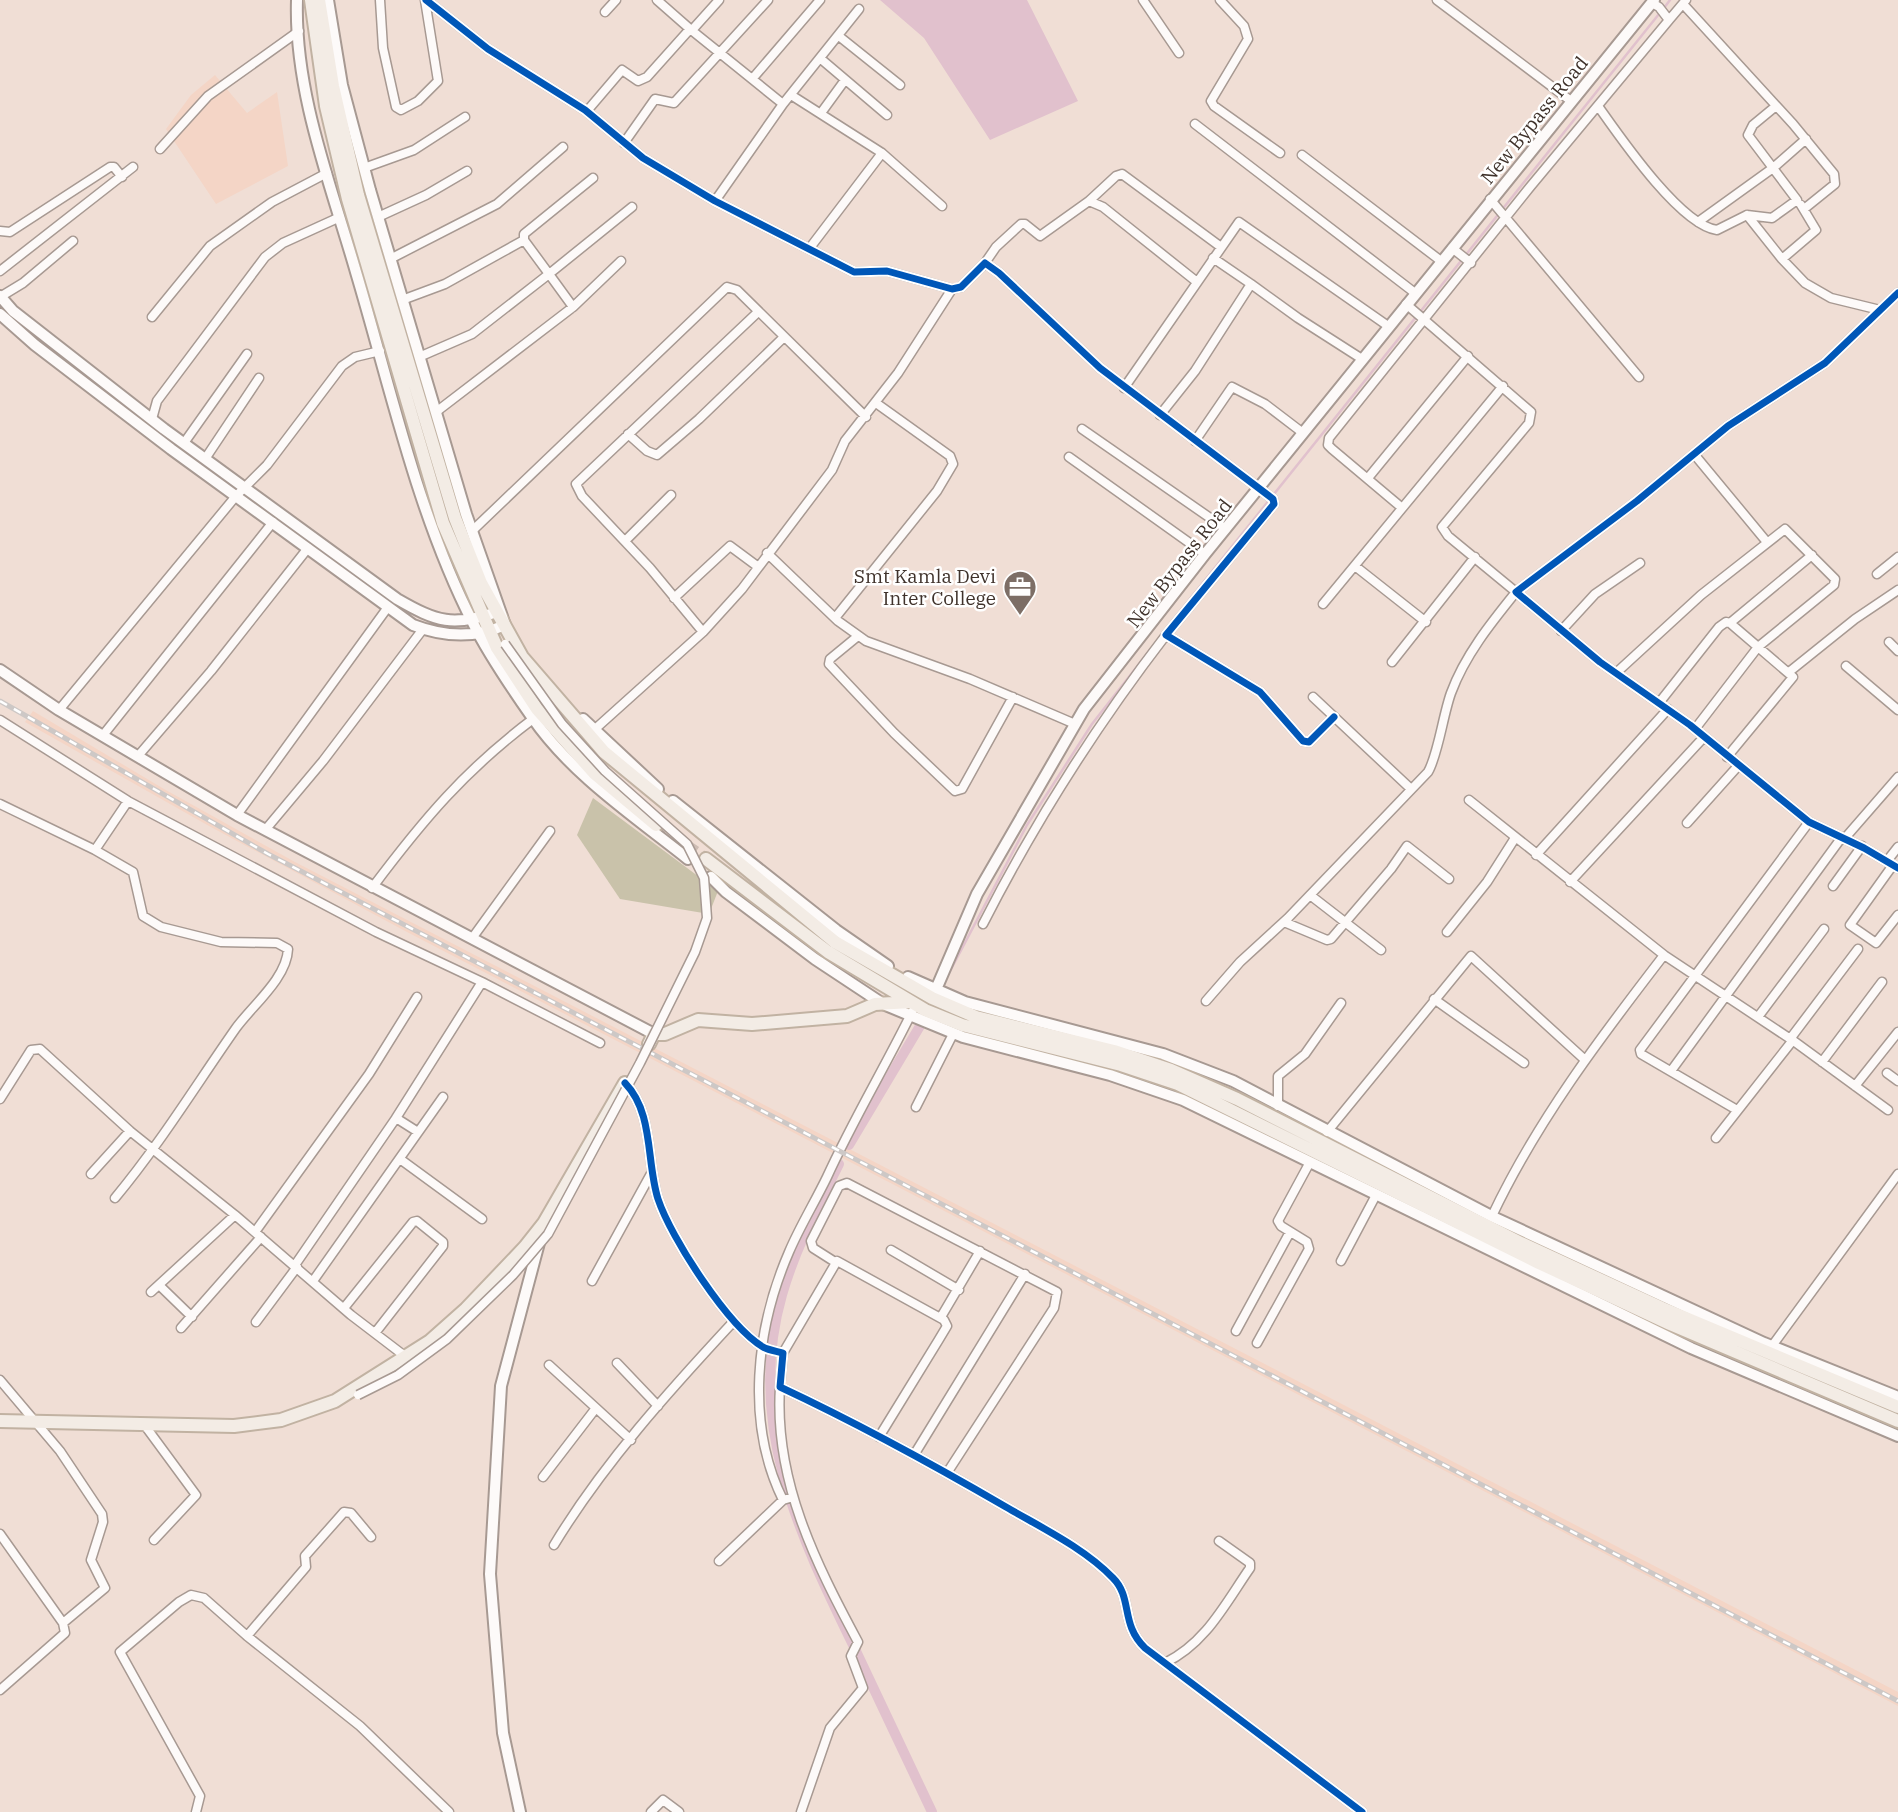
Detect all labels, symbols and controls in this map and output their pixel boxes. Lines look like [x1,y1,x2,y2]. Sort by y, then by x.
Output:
street label: New Bypass Road [1475,51,1593,189]
street label: New Bypass Road [1121,494,1237,632]
place label: Smt Kamla Devi Inter College [854,564,996,610]
office icon: Smt Kamla Devi Inter College [1001,568,1039,617]

